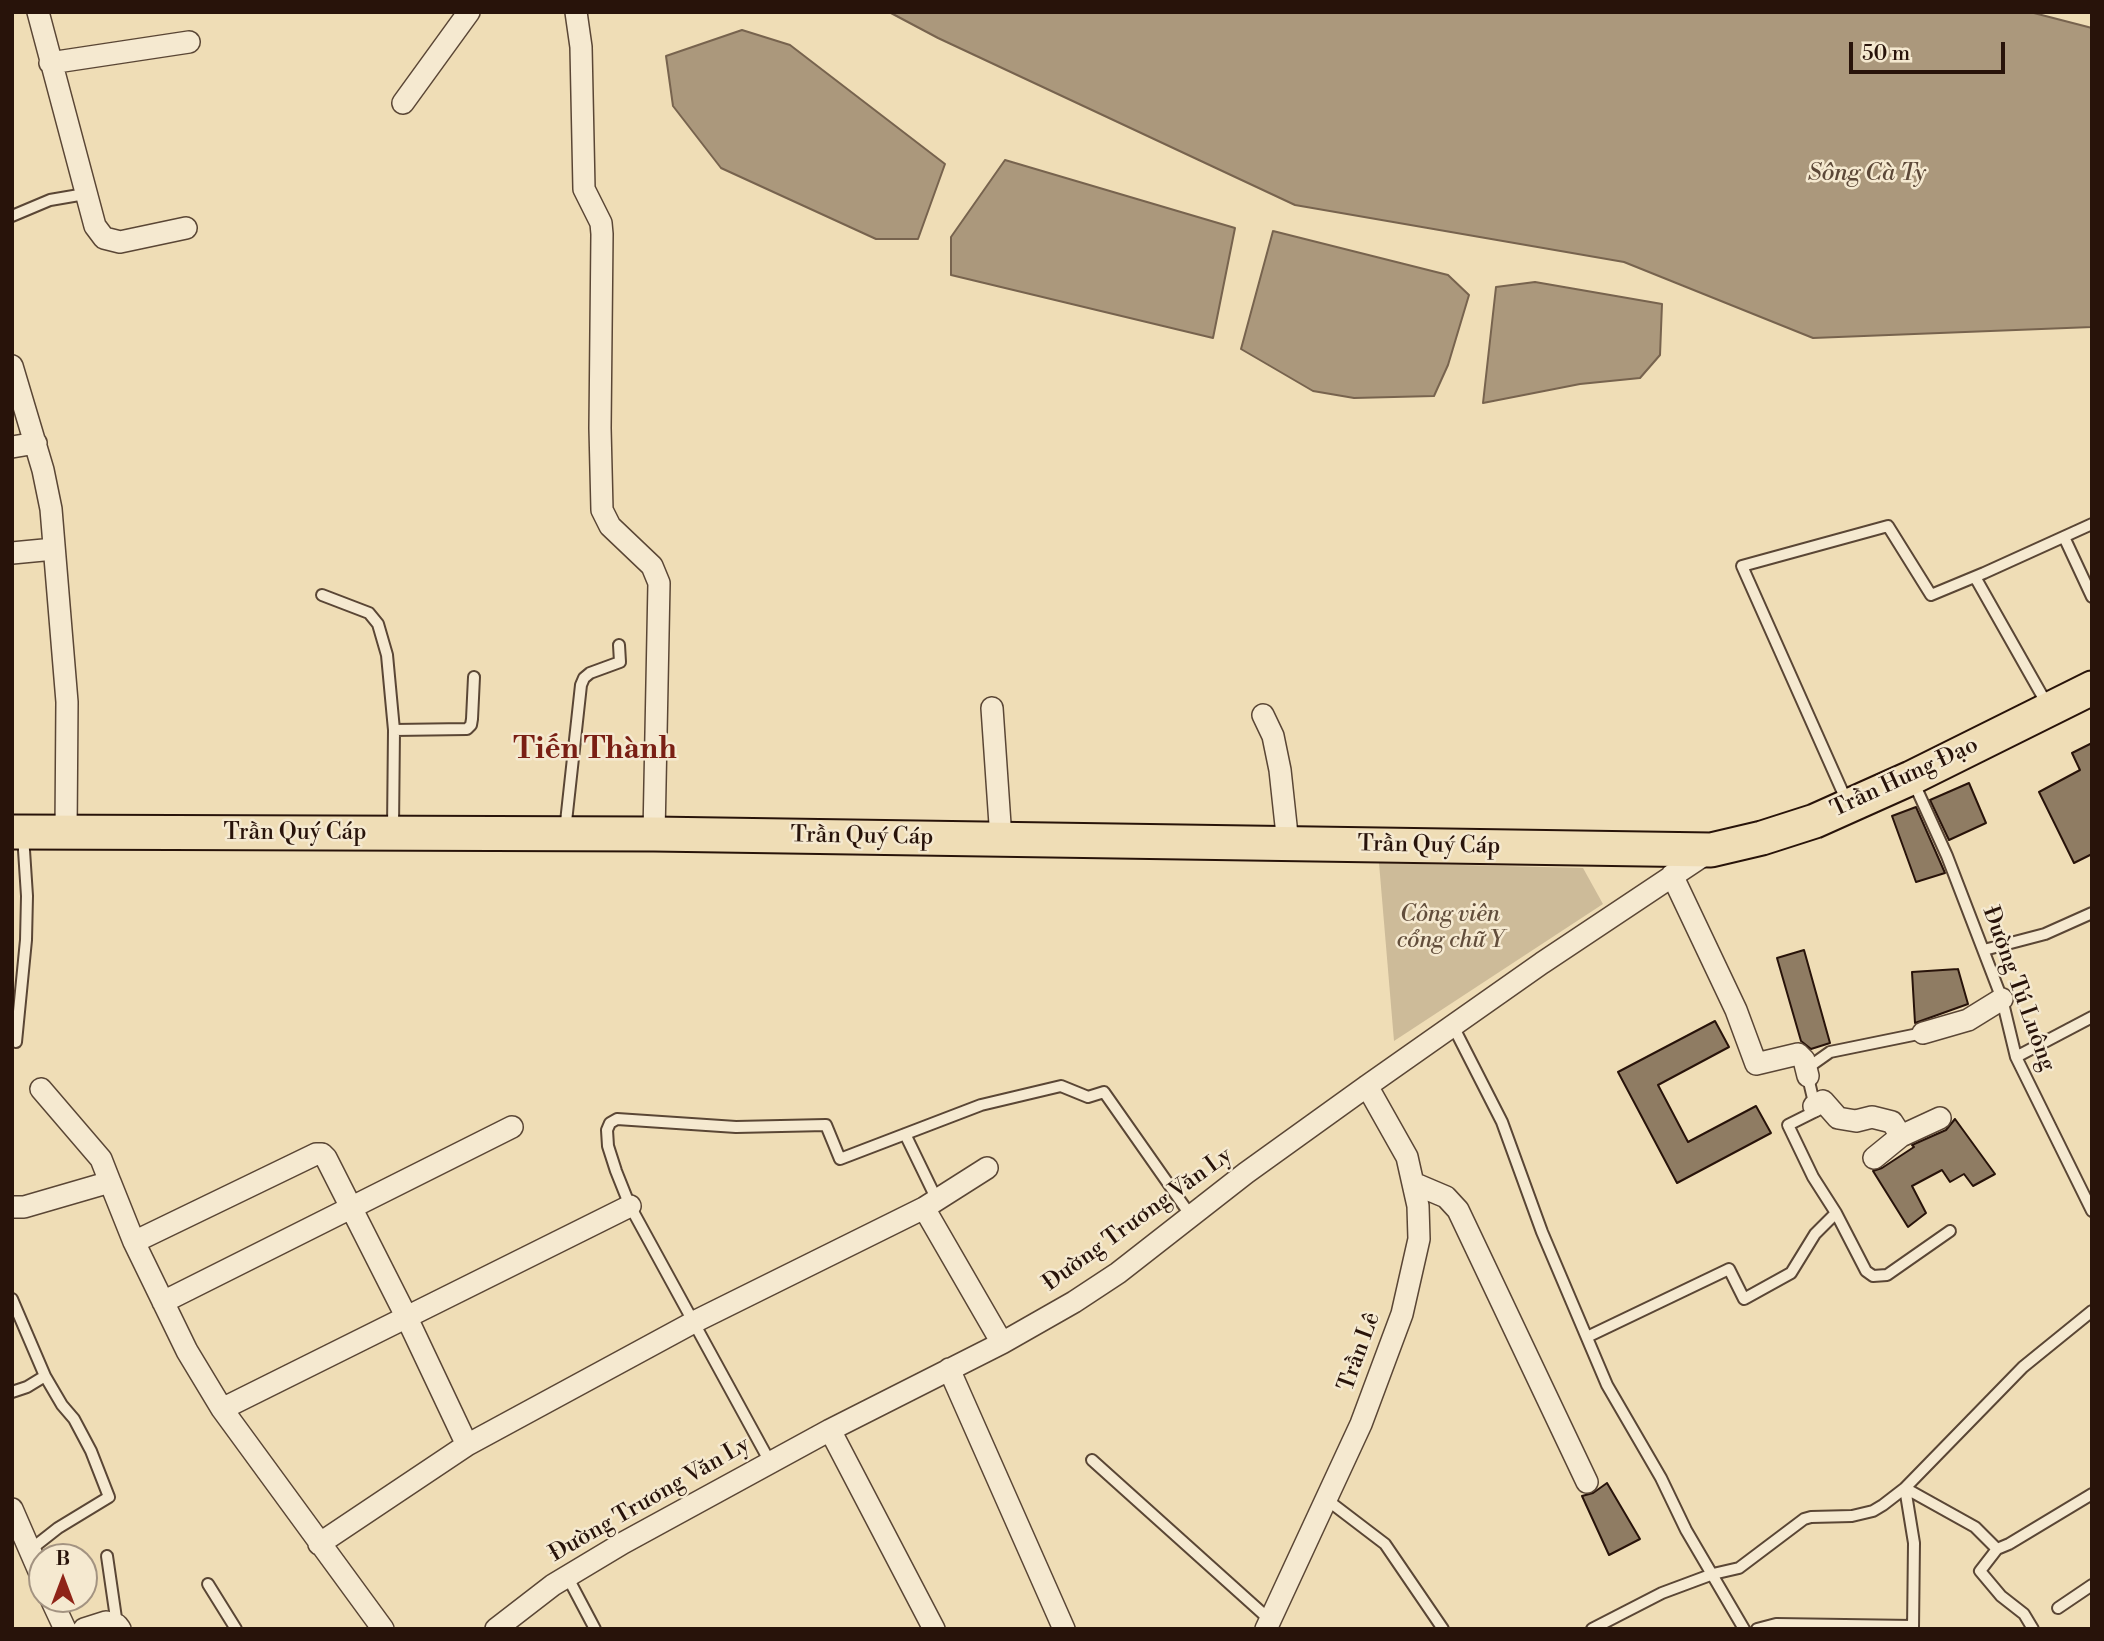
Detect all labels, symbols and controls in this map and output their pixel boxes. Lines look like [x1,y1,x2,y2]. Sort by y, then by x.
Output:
scale bar [1852,28,2008,72]
text: 50 m [1862,41,1910,67]
water label: Sông Cà Ty [1808,160,1926,188]
street label: Trần Hưng Đạo [1827,732,1983,824]
district label: Tiến Thành [513,733,677,769]
street label: Trần Quý Cáp [224,819,366,847]
street label: Trần Quý Cáp [790,822,934,852]
street label: Trần Quý Cáp [1357,831,1501,861]
park label: Công viên cổng chữ Y [1397,901,1503,955]
street label: Đường Tú Luông [1975,903,2061,1075]
street label: Đường Trương Văn Ly [1038,1142,1238,1298]
street label: Trần Lê [1333,1309,1387,1395]
street label: Đường Trương Văn Ly [545,1431,755,1569]
north arrow [28,1543,98,1613]
text: B [56,1547,70,1571]

